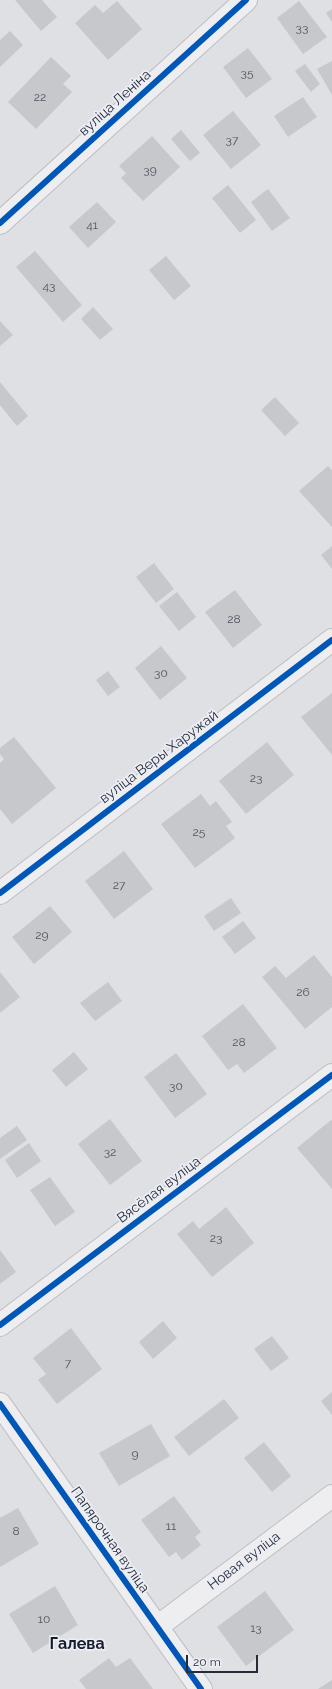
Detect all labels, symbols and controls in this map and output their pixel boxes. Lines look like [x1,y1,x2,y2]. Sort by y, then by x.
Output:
house number: 33 [296,21,308,35]
street label: вуліца Леніна [76,66,154,140]
house number: 35 [241,66,253,80]
house number: 22 [34,90,46,104]
house number: 37 [226,133,238,147]
house number: 39 [143,163,157,177]
house number: 41 [86,218,98,232]
house number: 43 [43,279,55,293]
house number: 28 [227,612,241,626]
house number: 30 [154,666,168,680]
street label: вуліца Веры Харужай [96,707,222,807]
house number: 23 [250,771,262,785]
house number: 25 [193,825,205,839]
house number: 27 [113,878,125,892]
house number: 29 [35,928,49,942]
house number: 26 [296,985,310,999]
house number: 28 [232,1035,246,1049]
house number: 30 [169,1079,183,1093]
house number: 32 [104,1145,116,1159]
street label: Вясёлая вуліца [114,1153,204,1227]
house number: 23 [210,1231,222,1245]
house number: 7 [65,1356,71,1370]
house number: 9 [131,1447,139,1461]
street label: Папярочная вуліца [67,1484,153,1596]
house number: 11 [166,1519,176,1533]
house number: 8 [12,1524,20,1538]
street label: Новая вуліца [204,1528,284,1594]
house number: 10 [38,1612,50,1626]
house number: 13 [250,1621,262,1635]
district label: Галева [49,1634,105,1654]
scale bar [188,1647,260,1673]
text: 20 m [193,1655,221,1669]

